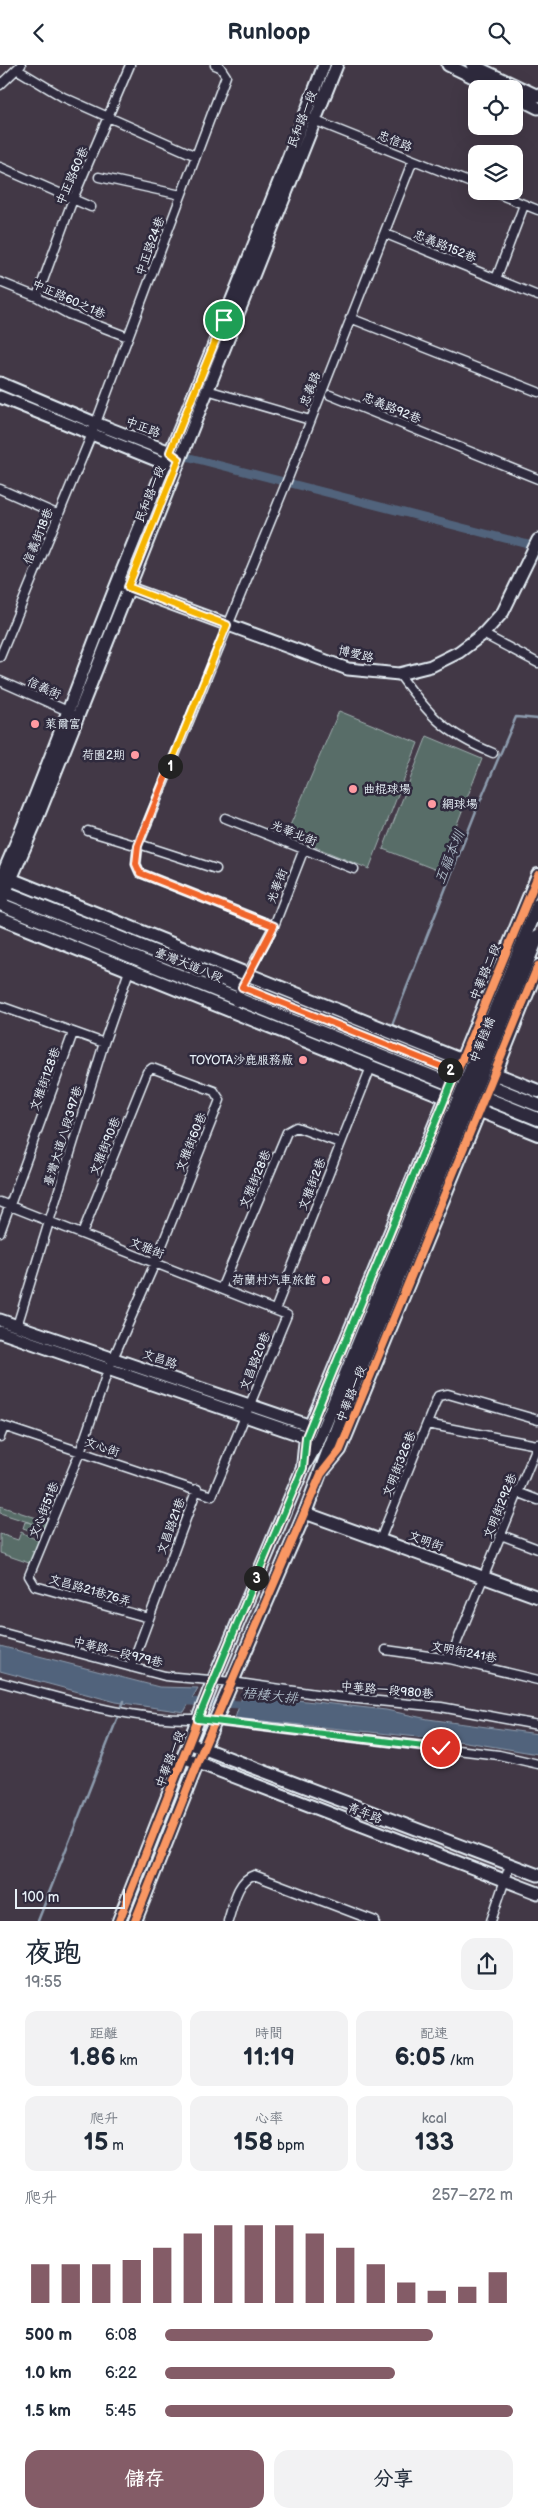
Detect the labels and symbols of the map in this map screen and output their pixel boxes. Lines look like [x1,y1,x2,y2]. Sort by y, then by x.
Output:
street label: 民和路一段 [285,88,320,150]
street label: 忠信路 [375,128,414,155]
street label: 中正路60巷 [53,145,92,208]
street label: 中正路24巷 [133,214,168,278]
street label: 忠義路152巷 [411,227,479,266]
street label: 中正路60之1巷 [30,277,108,322]
pin [203,299,245,341]
street label: 忠義路 [297,370,324,409]
street label: 忠義路92巷 [360,390,423,427]
street label: 中正路 [123,414,162,441]
street label: 民和路一段 [132,464,169,525]
street label: 信義街18巷 [20,506,57,567]
street label: 博愛路 [337,643,375,666]
street label: 信義街 [24,674,63,703]
place label: 萊爾富 [45,717,81,732]
marker: 萊爾富 [29,718,41,730]
place label: 荷園2期 [82,748,125,763]
marker: 荷園2期 [129,749,141,761]
pin: 1 [158,753,182,779]
place label: 曲棍球場 [363,782,411,797]
marker: 曲棍球場 [347,783,359,795]
place label: 網球場 [442,797,478,812]
marker: 網球場 [426,798,438,810]
street label: 光華北街 [269,818,319,849]
water label: 五福本圳 [431,826,469,886]
street label: 光華街 [264,867,291,906]
street label: 中華路二段 [467,942,504,1003]
street label: 臺灣大道八段 [153,945,225,986]
street label: 中華陸橋 [467,1015,498,1065]
street label: 文雅街128巷 [27,1045,64,1113]
place label: TOYOTA沙鹿服務廠 [190,1053,293,1068]
marker: TOYOTA沙鹿服務廠 [297,1054,309,1066]
pin: 2 [438,1057,462,1083]
street label: 臺灣大道八段397巷 [41,1084,86,1188]
street label: 文雅街60巷 [173,1110,210,1174]
street label: 文雅街90巷 [87,1115,124,1178]
street label: 文雅街28巷 [236,1148,274,1211]
street label: 文雅街2巷 [296,1156,329,1213]
street label: 文雅街 [127,1235,166,1262]
place label: 荷蘭村汽車旅館 [232,1273,316,1288]
marker: 荷蘭村汽車旅館 [320,1274,332,1286]
street label: 文昌路20巷 [237,1330,274,1393]
street label: 文昌路 [140,1347,179,1372]
street label: 中華路一段 [333,1364,370,1425]
street label: 文明街326巷 [379,1429,419,1499]
street label: 文心街 [82,1435,121,1460]
street label: 文明街292巷 [481,1471,520,1541]
street label: 文心街51巷 [26,1480,63,1541]
street label: 文昌路21巷 [154,1496,189,1557]
street label: 文明街 [406,1528,445,1555]
pin: 3 [244,1565,268,1591]
street label: 文昌路21巷76弄 [47,1572,133,1609]
street label: 中華路一段979巷 [72,1634,164,1671]
street label: 文明街241巷 [430,1639,498,1666]
street label: 中華路一段980巷 [340,1679,434,1702]
water label: 梧棲大排 [241,1684,301,1707]
pin [420,1727,462,1769]
street label: 中華路一段 [153,1728,188,1790]
street label: 青年路 [345,1800,384,1827]
scale bar [15,1885,125,1909]

